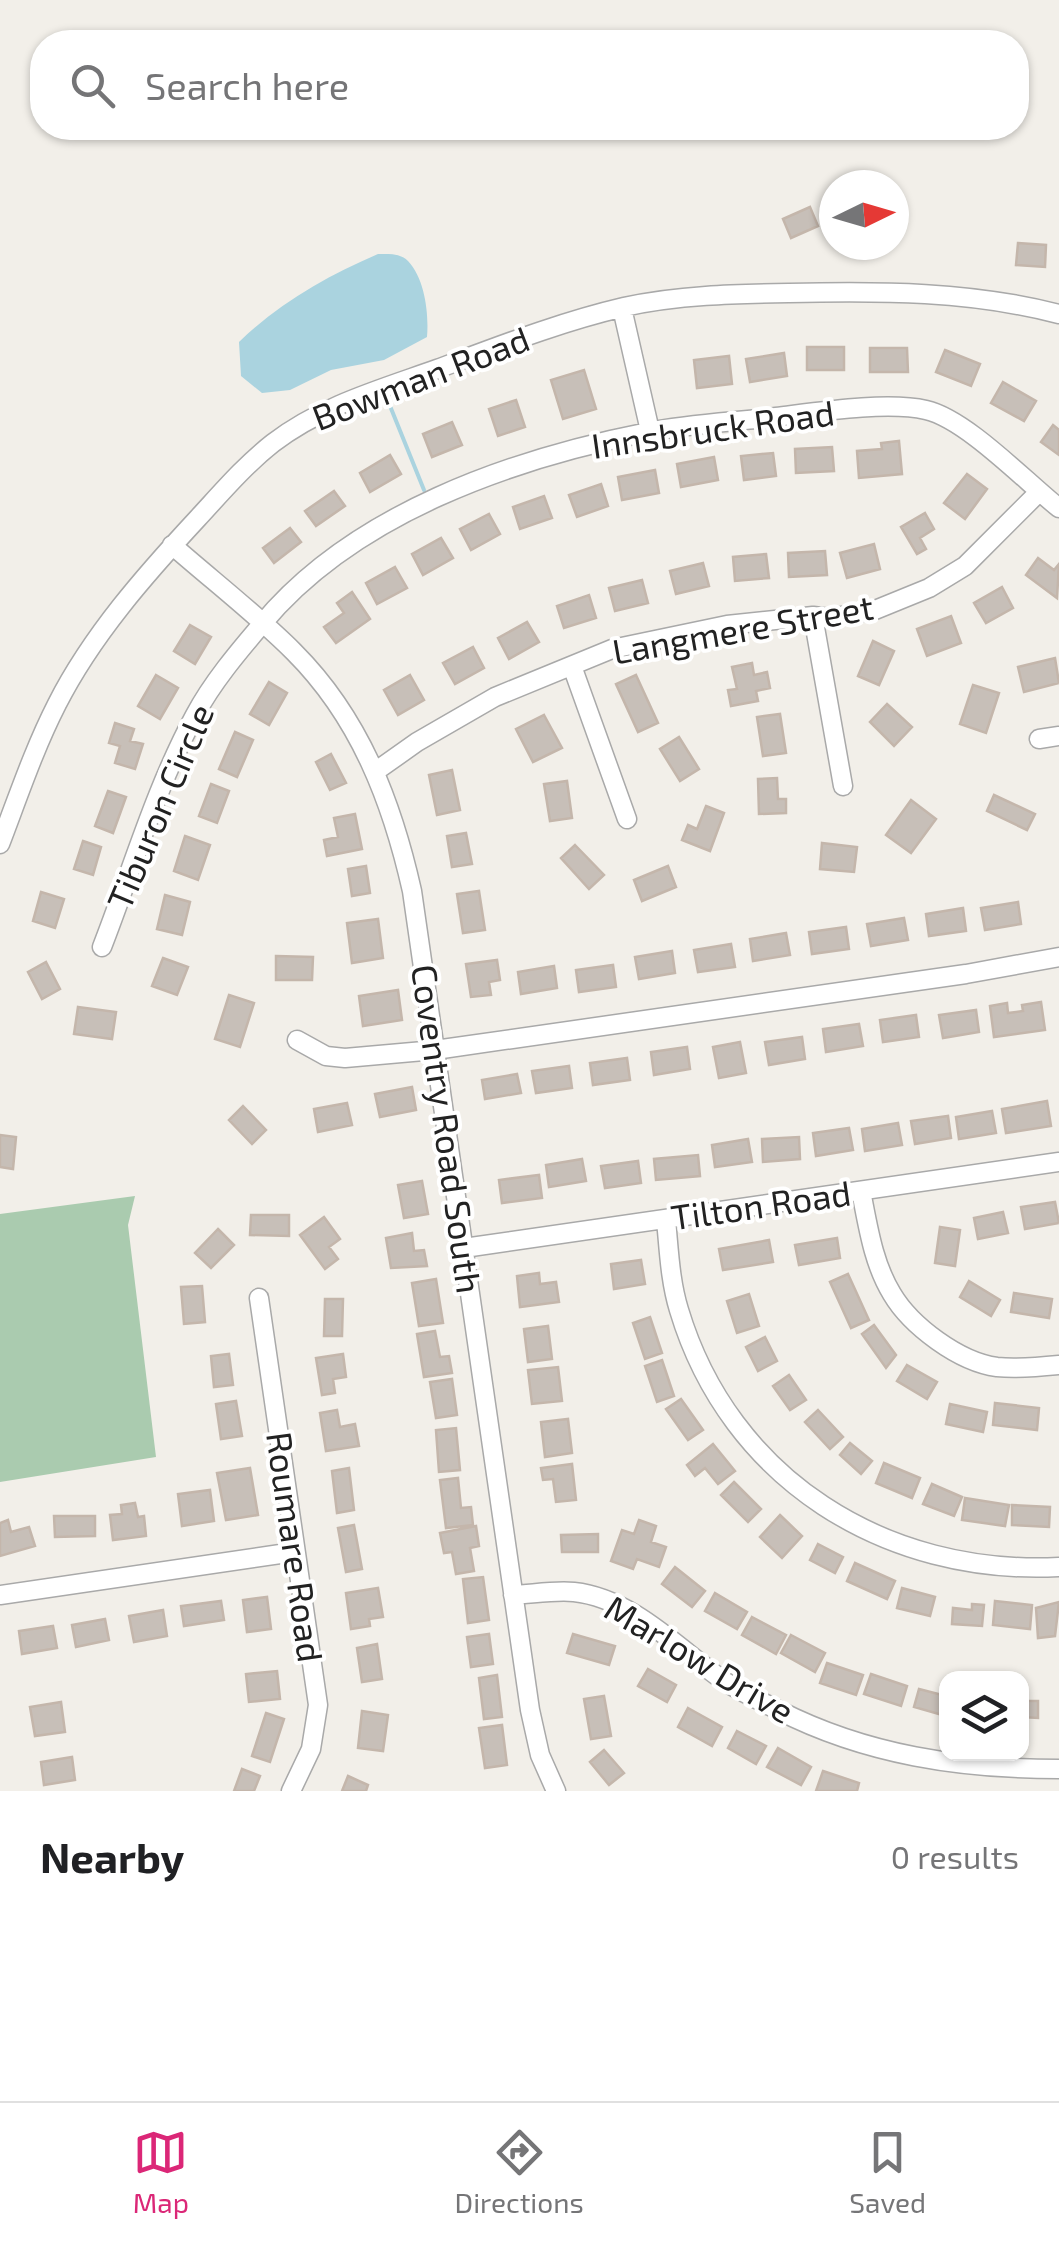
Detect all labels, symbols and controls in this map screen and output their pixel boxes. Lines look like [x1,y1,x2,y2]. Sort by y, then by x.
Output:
search box [30,30,1029,140]
icon: search [65,58,120,113]
text: Search here [145,62,349,108]
north arrow [819,170,909,260]
street label: Bowman Road [306,317,535,438]
street label: Innsbruck Road [589,390,837,466]
street label: Langmere Street [609,584,876,672]
street label: Tiburon Circle [97,697,221,915]
street label: Coventry Road South [404,962,492,1296]
street label: Tilton Road [668,1171,853,1237]
street label: Roumare Road [259,1429,333,1664]
street label: Marlow Drive [598,1585,802,1731]
map controls [939,1671,1029,1761]
button: layers [939,1671,1029,1761]
text: Nearby [40,1831,184,1881]
text: 0 results [891,1837,1019,1875]
tab: Map [133,2125,189,2219]
tab: Directions [455,2125,584,2219]
tab: Saved [849,2125,926,2219]

